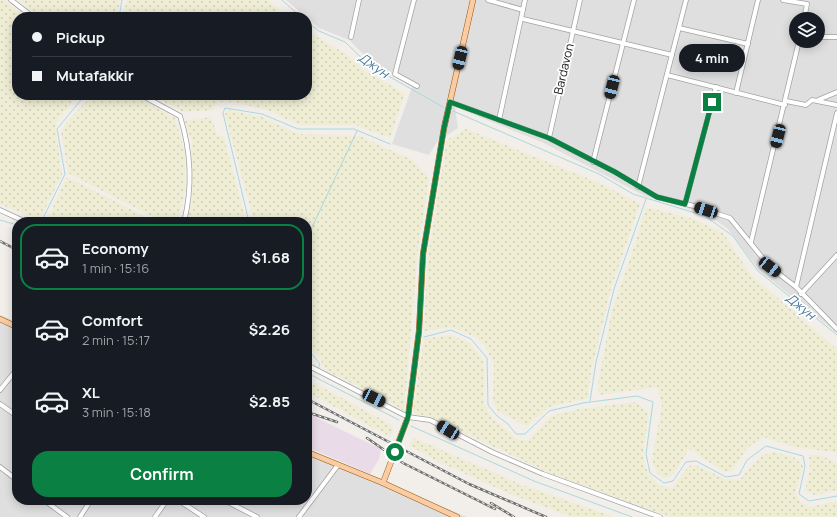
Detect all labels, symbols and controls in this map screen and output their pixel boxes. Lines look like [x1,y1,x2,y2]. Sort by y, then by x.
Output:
map controls [789,12,825,48]
button: layers [789,12,825,48]
text: Pickup [56,27,105,48]
street label: Bardavon [549,42,578,96]
callout: 4 min [679,44,745,72]
car [451,45,469,71]
water label: Джун [355,48,394,83]
text: 4 min [695,49,729,67]
text: Mutafakkir [56,65,134,86]
car [603,74,621,100]
route end [703,93,721,111]
car [769,123,787,149]
car [693,201,719,219]
text: Economy [82,238,149,259]
icon: car [34,239,70,275]
text: $1.68 [252,247,290,268]
car [757,255,783,279]
text: 1 min · 15:16 [82,259,149,277]
water label: Джун [782,289,821,324]
text: Comfort [82,310,143,331]
icon: car [34,311,70,347]
text: $2.26 [249,319,290,340]
text: 2 min · 15:17 [82,331,150,349]
text: XL [82,382,100,403]
icon: car [34,383,70,419]
car [361,387,387,409]
text: $2.85 [249,391,290,412]
text: 3 min · 15:18 [82,403,151,421]
car [435,419,461,441]
route start [386,443,404,461]
button: Confirm [32,451,292,497]

